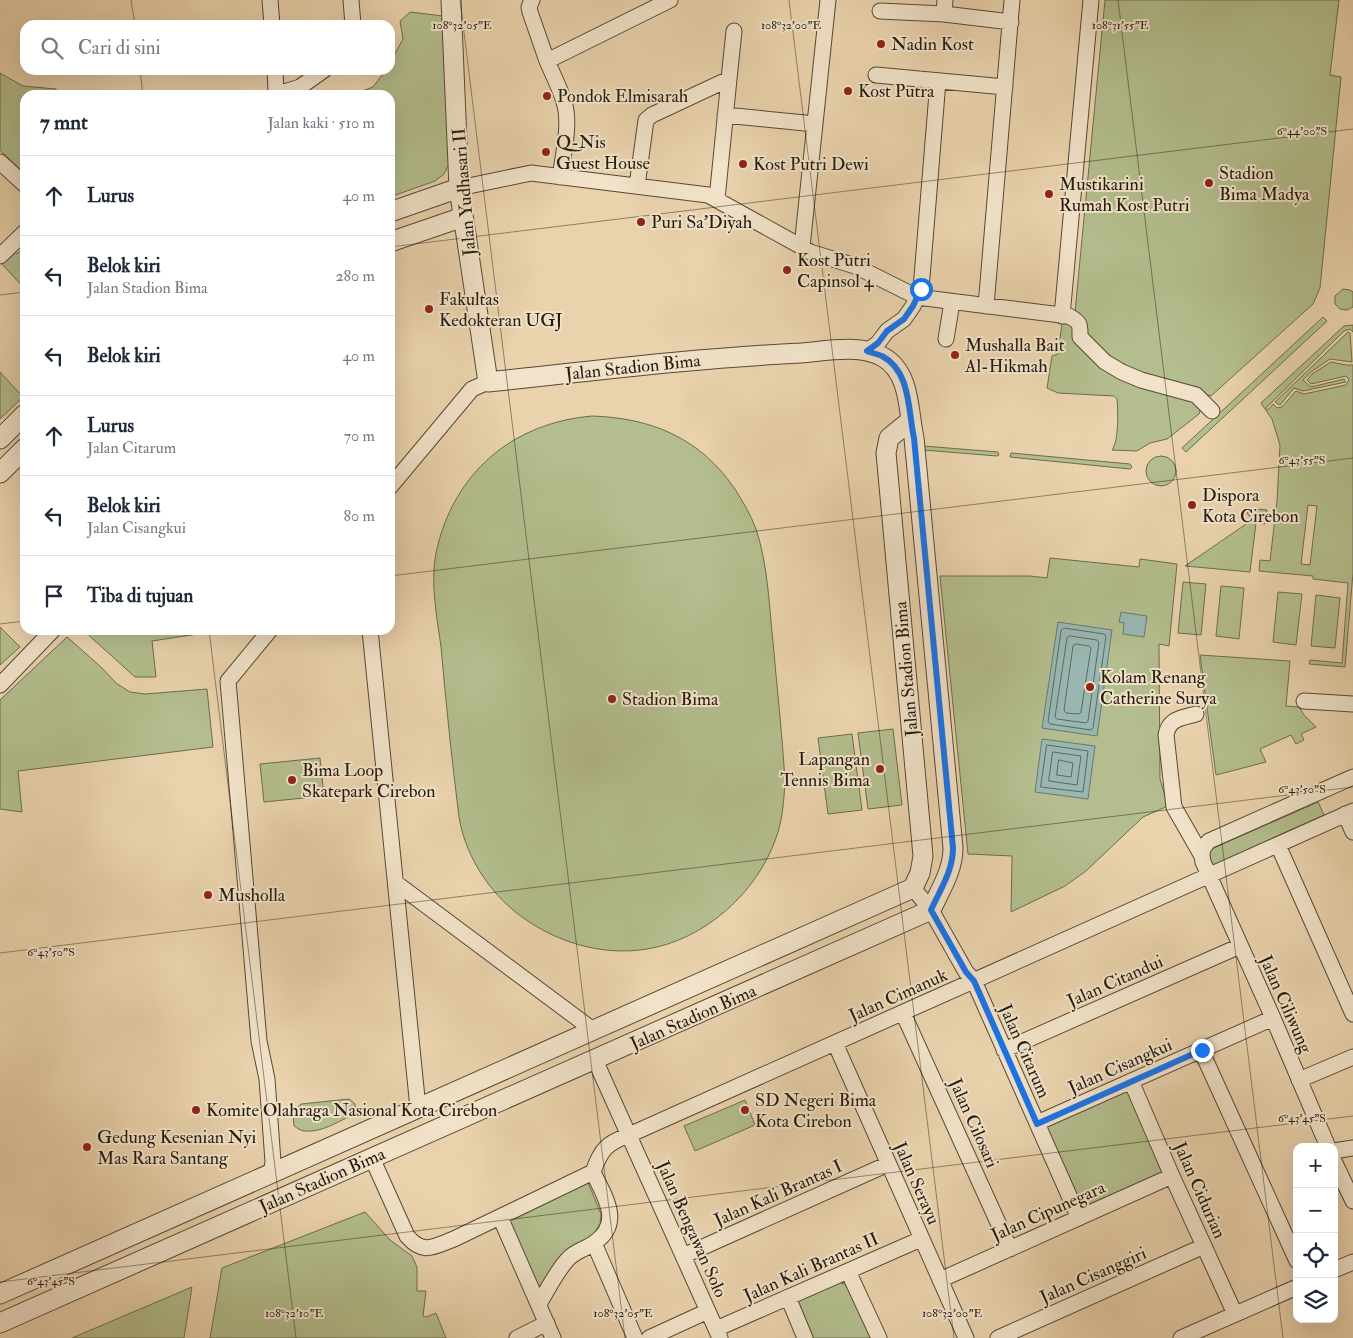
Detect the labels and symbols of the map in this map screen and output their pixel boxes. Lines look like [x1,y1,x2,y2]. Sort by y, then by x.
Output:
text: 108°32'05"E [432,18,492,33]
text: 108°32'00"E [761,18,821,33]
text: 108°31'55"E [1092,18,1149,33]
place label: Nadin Kost [891,33,974,56]
marker: Nadin Kost [875,38,887,50]
place label: Kost Putra [858,80,935,103]
place label: Pondok Elmisarah [557,85,689,108]
marker: Kost Putra [842,85,854,97]
marker: Pondok Elmisarah [541,90,553,102]
text: 6°44'00"S [1277,124,1327,139]
street label: Jalan Yudhasari II [447,127,482,258]
place label: Q-Nis Guest House [556,131,650,175]
marker: Q-Nis Guest House [540,146,552,158]
place label: Kost Putri Dewi [753,153,869,176]
marker: Kost Putri Dewi [737,158,749,170]
place label: Stadion Bima Madya [1219,162,1310,206]
place label: Mustikarini Rumah Kost Putri [1059,173,1190,217]
marker: Stadion Bima Madya [1203,177,1215,189]
marker: Mustikarini Rumah Kost Putri [1043,188,1055,200]
place label: Puri Sa'Diyah [651,211,753,234]
marker: Puri Sa'Diyah [635,216,647,228]
place label: Kost Putri Capinsol 4 [797,249,875,293]
marker: Kost Putri Capinsol 4 [781,264,793,276]
route start [910,278,933,301]
place label: Fakultas Kedokteran UGJ [439,288,563,332]
marker: Fakultas Kedokteran UGJ [423,303,435,315]
place label: Mushalla Bait Al-Hikmah [964,334,1065,378]
street label: Jalan Stadion Bima [563,349,702,386]
marker: Mushalla Bait Al-Hikmah [949,349,961,361]
text: 6°43'55"S [1279,453,1325,468]
place label: Dispora Kota Cirebon [1202,484,1299,528]
marker: Dispora Kota Cirebon [1186,499,1198,511]
street label: Jalan Stadion Bima [889,600,924,739]
place label: Kolam Renang Catherine Surya [1100,666,1217,710]
marker: Kolam Renang Catherine Surya [1084,681,1096,693]
place label: Stadion Bima [622,688,719,711]
marker: Stadion Bima [606,693,618,705]
place label: Lapangan Tennis Bima [780,748,871,792]
place label: Bima Loop Skatepark Cirebon [302,759,436,803]
marker: Lapangan Tennis Bima [874,763,886,775]
marker: Bima Loop Skatepark Cirebon [286,774,298,786]
text: 6°43'50"S [1278,782,1326,797]
place label: Musholla [218,884,286,907]
marker: Musholla [202,889,214,901]
text: 6°43'50"S [27,945,75,960]
street label: Jalan Citandui [1063,950,1167,1013]
street label: Jalan Ciliwung [1253,951,1318,1058]
street label: Jalan Cimanuk [844,963,951,1028]
street label: Jalan Stadion Bima [626,979,760,1056]
street label: Jalan Citarum [993,1000,1055,1102]
street label: Jalan Cisangkui [1064,1033,1176,1100]
route end [1191,1039,1214,1062]
street label: Jalan Cilosari [943,1074,1004,1172]
place label: SD Negeri Bima Kota Cirebon [755,1089,877,1133]
place label: Komite Olahraga Nasional Kota Cirebon [206,1099,497,1122]
marker: Komite Olahraga Nasional Kota Cirebon [190,1104,202,1116]
marker: SD Negeri Bima Kota Cirebon [739,1104,751,1116]
text: 6°43'45"S [1278,1111,1326,1126]
place label: Gedung Kesenian Nyi Mas Rara Santang [97,1126,256,1170]
street label: Jalan Serayu [888,1137,945,1228]
street label: Jalan Cidurian [1168,1137,1231,1242]
marker: Gedung Kesenian Nyi Mas Rara Santang [81,1141,93,1153]
street label: Jalan Stadion Bima [255,1142,389,1219]
street label: Jalan Kali Brantas I [710,1155,846,1232]
street label: Jalan Bengawan Solo [651,1156,732,1301]
street label: Jalan Cipunegara [987,1176,1109,1247]
street label: Jalan Kali Brantas II [739,1227,882,1308]
street label: Jalan Cisanggiri [1036,1242,1150,1310]
text: 6°43'45"S [27,1274,75,1289]
text: 108°32'10"E [265,1306,323,1321]
text: 108°32'05"E [593,1306,653,1321]
text: 108°32'00"E [922,1306,982,1321]

